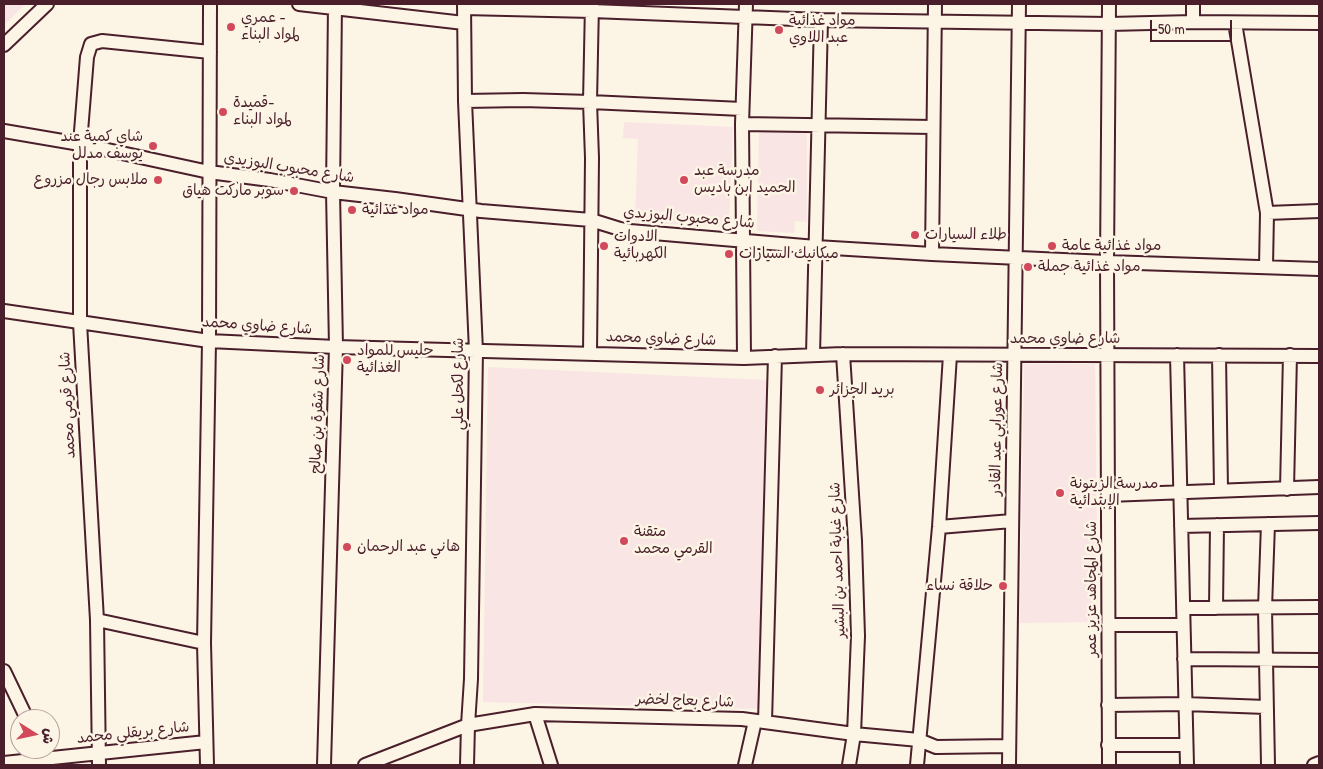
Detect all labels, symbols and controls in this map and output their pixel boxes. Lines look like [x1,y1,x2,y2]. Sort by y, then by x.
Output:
place label: عمري - لمواد البناء [241,9,300,44]
scale bar [1153,10,1236,42]
place label: مواد غذائية عبد اللاوي [789,12,856,47]
text: 50 m [1158,18,1185,39]
marker: عمري - لمواد البناء [225,21,237,33]
marker: مواد غذائية عبد اللاوي [773,24,785,36]
place label: قميدة- لمواد البناء [233,94,292,129]
marker: قميدة- لمواد البناء [217,106,229,118]
place label: شاي كمية عند يوسف مدلل [61,128,143,163]
marker: شاي كمية عند يوسف مدلل [147,140,159,152]
street label: شارع محبوب البوزيدي [222,149,356,187]
place label: مدرسة عبد الحميد ابن باديس [694,162,795,197]
place label: ملابس رجال مزروع [34,171,148,189]
marker: ملابس رجال مزروع [152,174,164,186]
marker: مدرسة عبد الحميد ابن باديس [678,174,690,186]
place label: سوبر ماركت هياق [182,182,284,200]
marker: سوبر ماركت هياق [288,185,300,197]
place label: مواد غذائية [362,201,429,219]
street label: شارع محبوب البوزيدي [623,203,755,233]
marker: مواد غذائية [346,204,358,216]
place label: طلاء السيارات [925,226,1007,244]
place label: الادوات الكهربائية [614,228,667,263]
marker: طلاء السيارات [909,229,921,241]
place label: مواد غذائية عامة [1062,237,1161,255]
marker: الادوات الكهربائية [598,240,610,252]
marker: مواد غذائية عامة [1046,240,1058,252]
place label: ميكانيك السيارات [739,245,839,263]
marker: ميكانيك السيارات [723,248,735,260]
place label: مواد غذائية جملة [1038,258,1140,276]
marker: مواد غذائية جملة [1022,261,1034,273]
street label: شارع ضاوي محمد [201,313,313,339]
street label: شارع ضاوي محمد [605,328,717,350]
street label: شارع ضاوي محمد [1010,330,1120,348]
street label: شارع لكحل علي [450,338,468,430]
place label: حليس للمواد الغذائية [357,342,434,377]
street label: شارع قرمي محمد [56,351,80,459]
street label: شارع شقرة بن صالح [307,354,329,474]
marker: حليس للمواد الغذائية [341,354,353,366]
street label: شارع عورابي عبد القادر [987,362,1007,496]
place label: بريد الجزائر [830,381,895,399]
marker: بريد الجزائر [814,384,826,396]
place label: مدرسة الزيتونة الإبتدائية [1070,475,1158,510]
street label: شارع غيابة احمد بن البشير [826,482,850,638]
marker: مدرسة الزيتونة الإبتدائية [1054,487,1066,499]
street label: شارع المجاهد عزيز عمر [1083,521,1101,657]
place label: متقنة القرمي محمد [634,523,713,558]
marker: متقنة القرمي محمد [618,535,630,547]
place label: هاني عبد الرحمان [357,538,460,556]
marker: هاني عبد الرحمان [341,541,353,553]
place label: حلاقة نساء [926,577,993,595]
marker: حلاقة نساء [997,580,1009,592]
street label: شارع بعاج لخضر [636,690,734,712]
north arrow [10,709,60,759]
street label: شارع بريقلي محمد [76,718,190,748]
text: ش [39,727,60,746]

